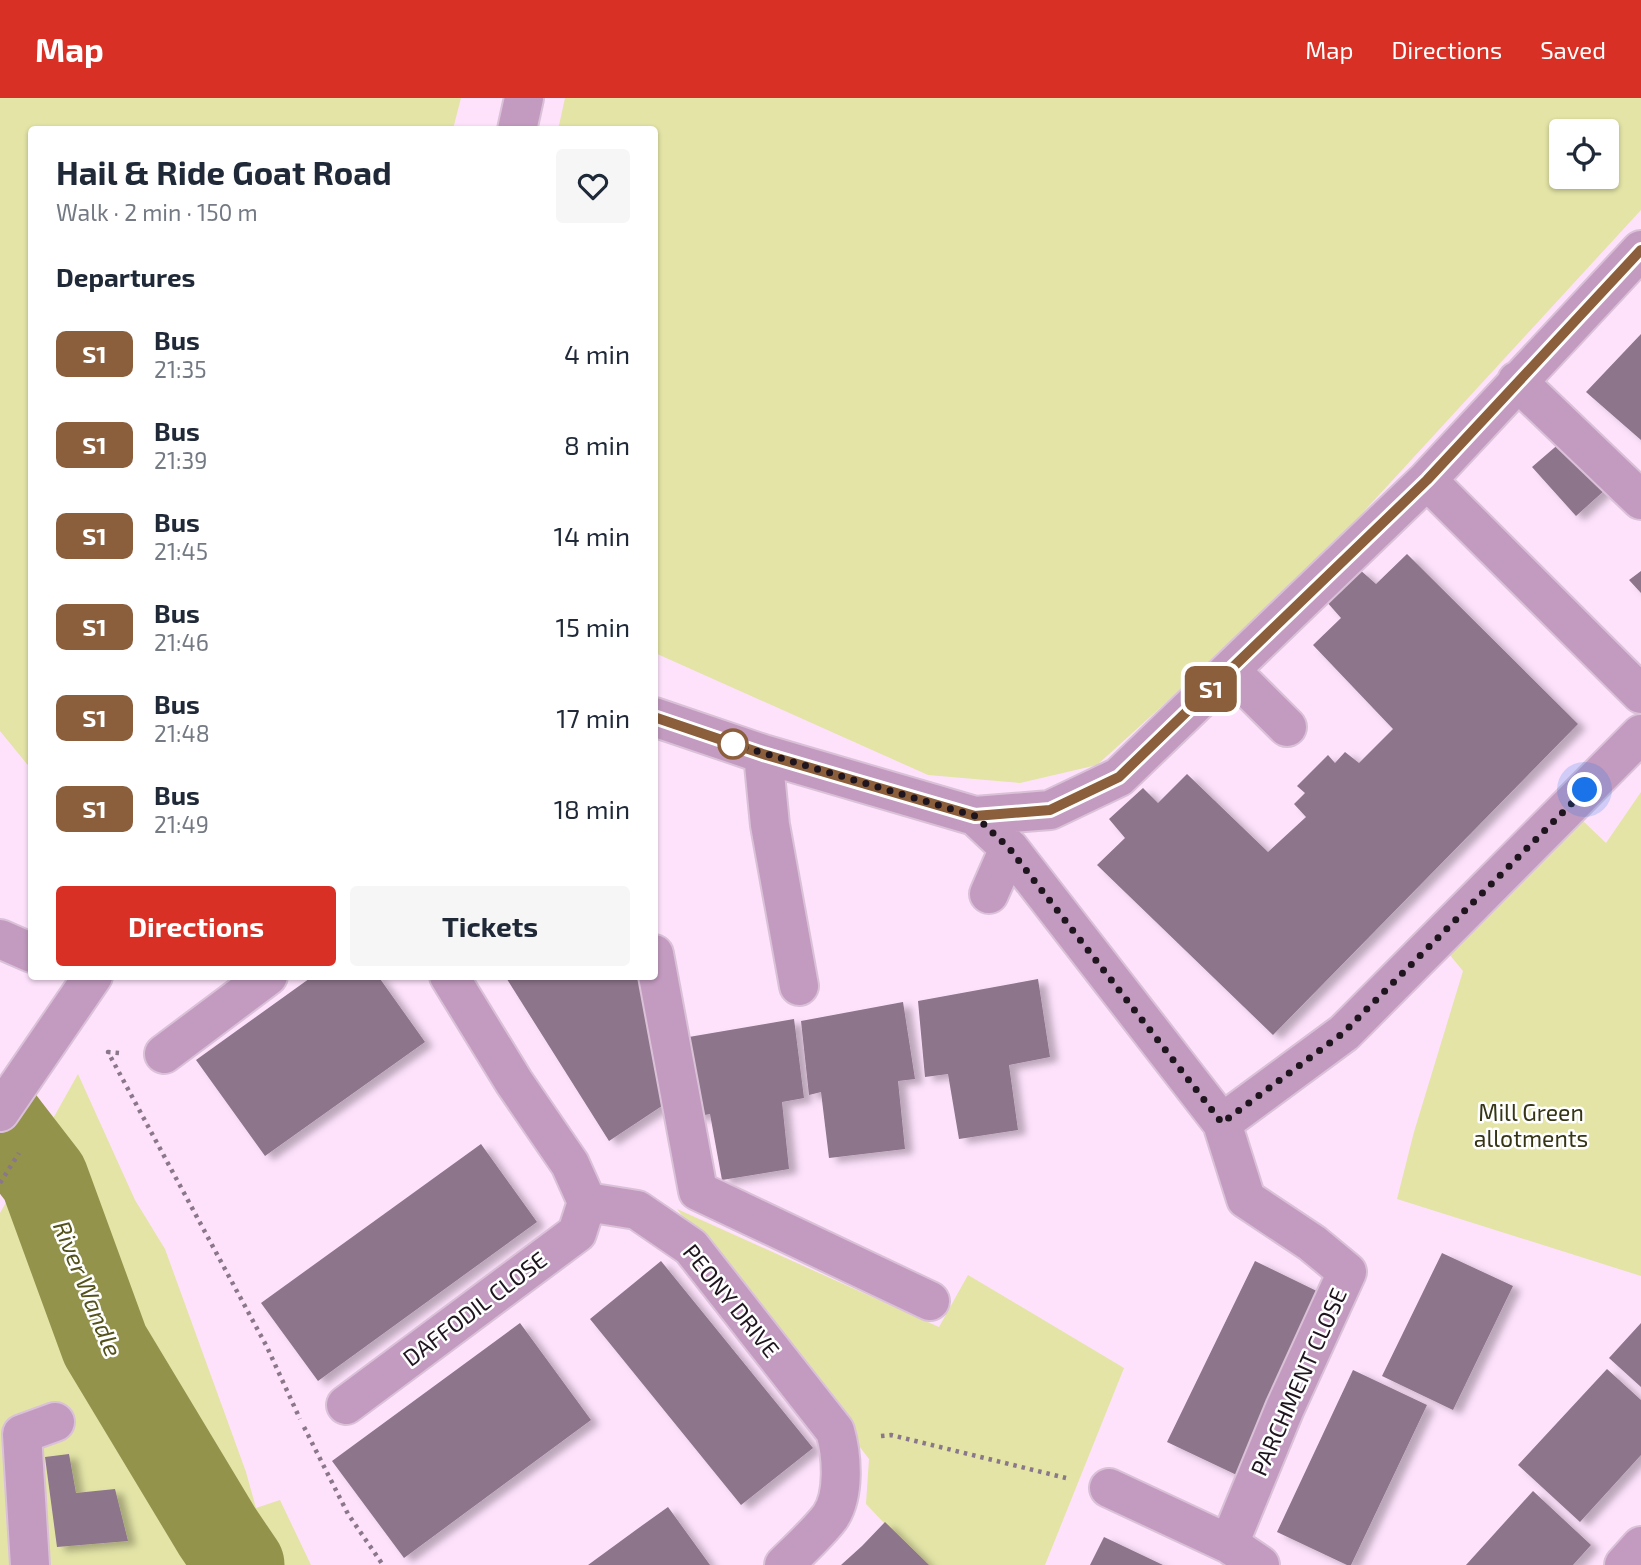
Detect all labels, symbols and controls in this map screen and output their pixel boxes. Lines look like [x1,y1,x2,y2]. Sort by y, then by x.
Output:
text: Map [35,29,104,69]
text: Map [1305,35,1353,64]
text: Directions [1391,35,1502,64]
text: Saved [1540,35,1606,64]
map controls [1549,119,1619,189]
button: locate [1549,119,1619,189]
button: heart [556,149,630,223]
text: Hail & Ride Goat Road [56,152,392,192]
text: Walk · 2 min · 150 m [56,198,258,226]
text: Departures [56,261,195,292]
text: Bus [154,324,200,355]
text: 4 min [564,338,630,369]
text: S1 [82,339,107,368]
text: 21:35 [154,355,207,383]
text: Bus [154,415,200,446]
text: 8 min [564,429,630,460]
text: S1 [82,430,107,459]
text: 21:39 [154,446,207,474]
text: Bus [154,506,200,537]
text: 14 min [554,520,630,551]
text: S1 [82,521,107,550]
text: 21:45 [154,537,208,565]
text: Bus [154,597,200,628]
text: 15 min [556,611,630,642]
text: S1 [82,612,107,641]
text: 21:46 [154,628,209,656]
line badge: S1 [1180,666,1242,712]
text: S1 [1199,674,1223,703]
text: Bus [154,688,200,719]
text: 17 min [556,702,630,733]
text: S1 [82,703,107,732]
text: 21:48 [154,719,210,747]
unlabelled marker [718,729,748,759]
your location [1567,772,1602,807]
text: Bus [154,779,200,810]
text: 18 min [554,793,630,824]
text: S1 [82,794,107,823]
text: 21:49 [154,810,209,838]
button: Directions [56,886,336,966]
button: Tickets [350,886,630,966]
park label: Mill Green allotments [1474,1098,1588,1152]
water label: River Wandle [48,1216,129,1361]
street label: PEONY DRIVE [678,1238,786,1363]
street label: DAFFODIL CLOSE [397,1245,552,1371]
street label: PARCHMENT CLOSE [1244,1283,1352,1480]

